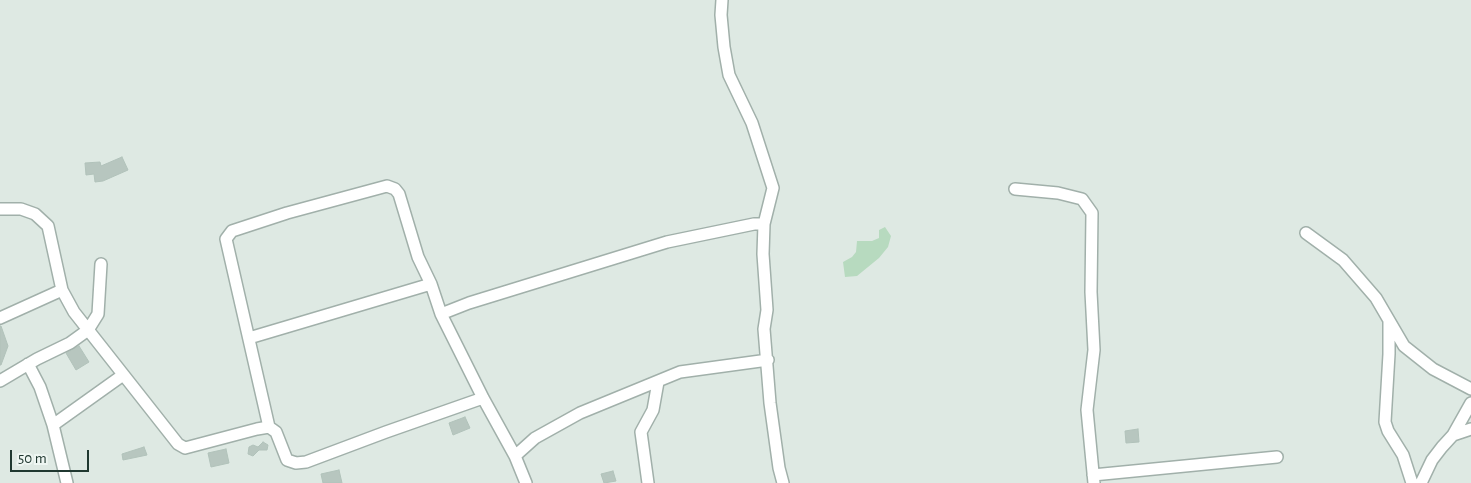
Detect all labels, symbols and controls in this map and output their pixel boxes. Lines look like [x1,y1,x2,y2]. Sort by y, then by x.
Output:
scale bar [12,440,91,472]
text: 50 m [18,451,47,466]

